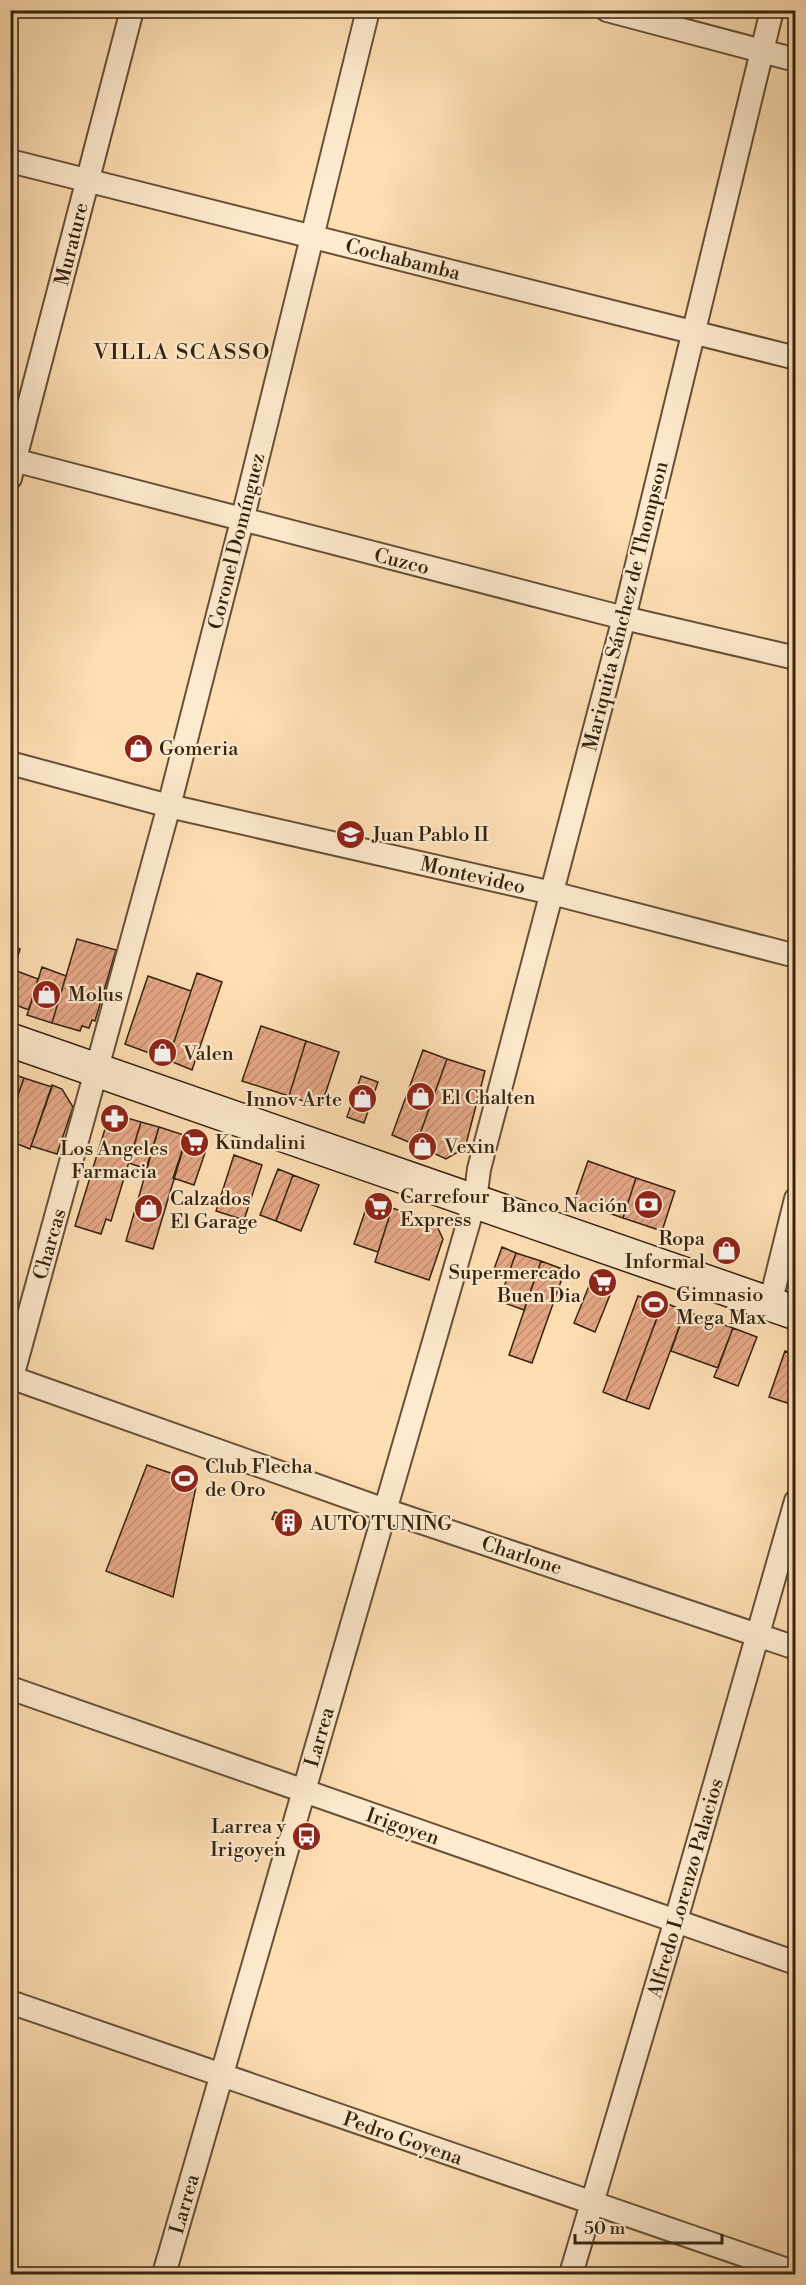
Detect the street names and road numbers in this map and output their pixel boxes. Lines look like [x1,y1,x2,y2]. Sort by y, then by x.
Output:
street label: Murature [50,200,95,289]
street label: Cochabamba [343,234,464,287]
street label: Coronel Domínguez [203,451,271,632]
street label: Mariquita Sánchez de Thompson [578,459,675,754]
street label: Cuzco [371,544,432,581]
street label: Montevideo [418,852,528,901]
street label: Charcas [28,1206,73,1283]
street label: Charlone [478,1532,565,1581]
street label: Larrea [300,1704,341,1770]
street label: Alfredo Lorenzo Palacios [643,1776,730,2002]
street label: Irigoyen [363,1803,443,1852]
street label: Pedro Goyena [339,2107,466,2172]
street label: Larrea [165,2171,206,2237]

